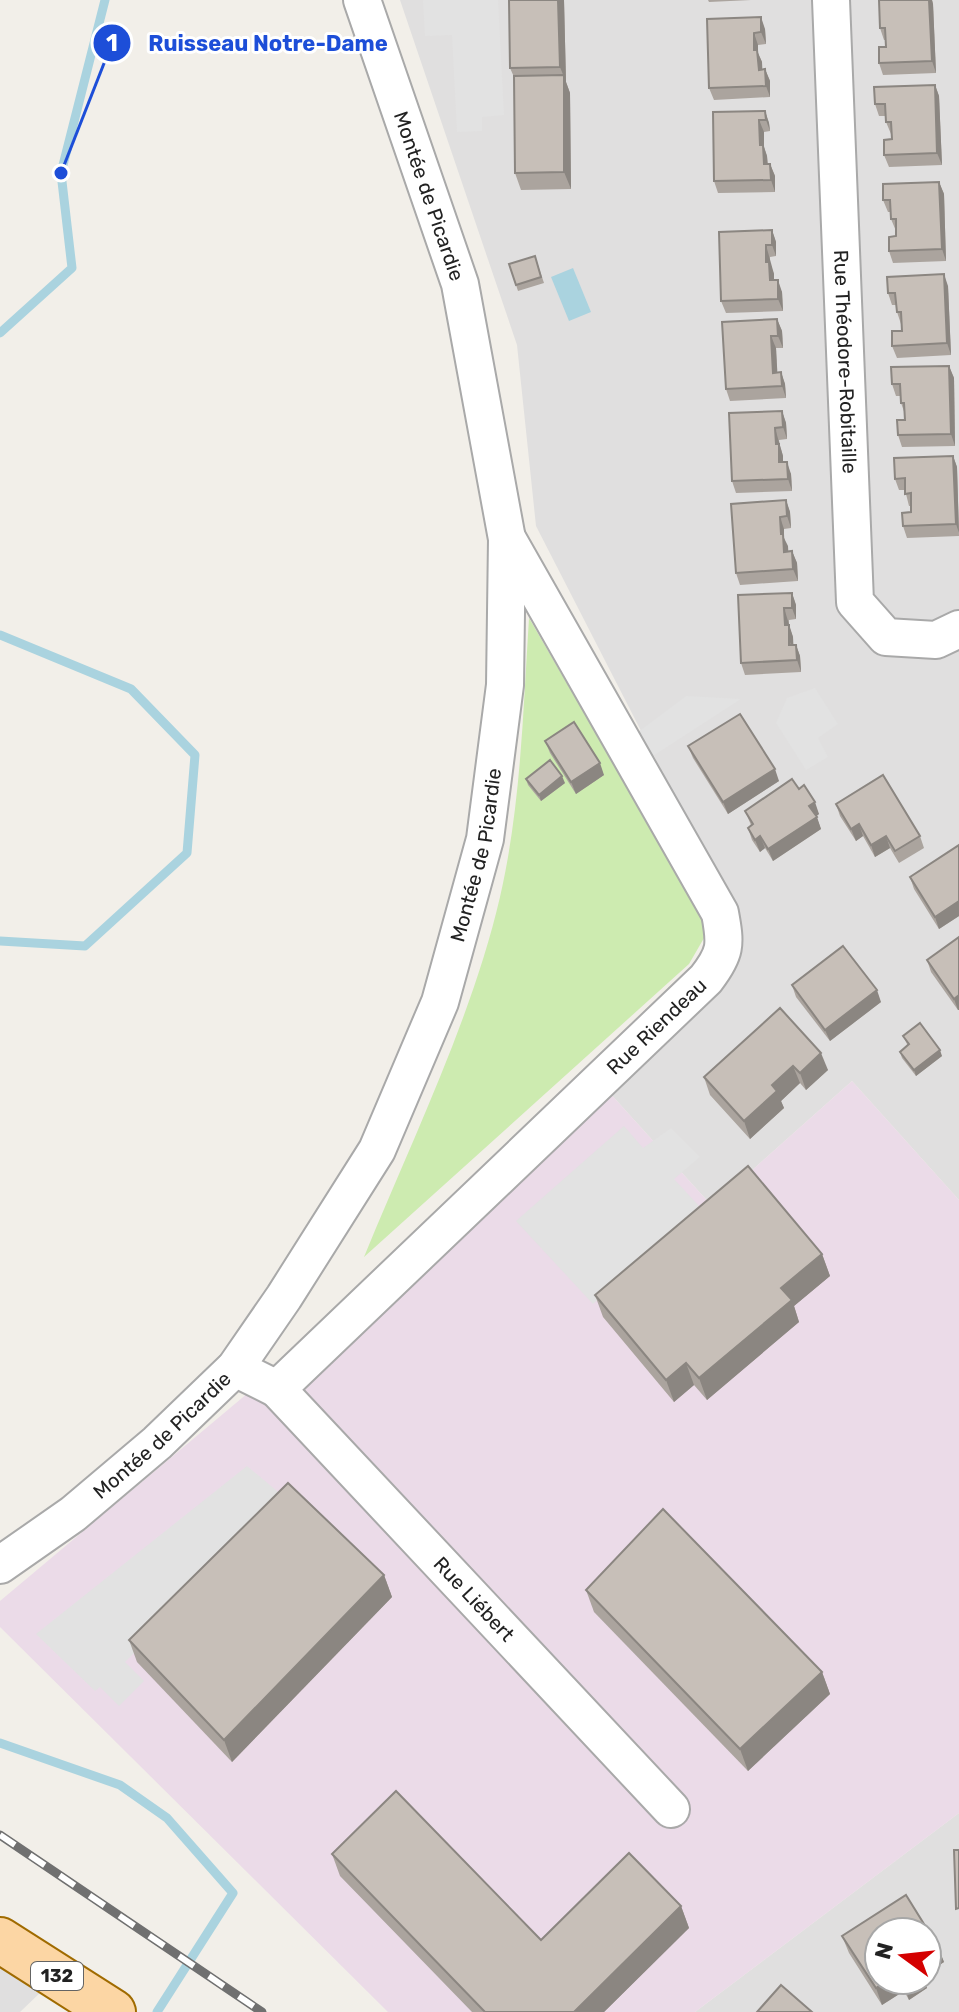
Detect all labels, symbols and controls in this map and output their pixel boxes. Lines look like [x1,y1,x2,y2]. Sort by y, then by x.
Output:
callout: Ruisseau Notre-Dame [92,20,404,66]
text: 1 [106,29,118,57]
text: Ruisseau Notre-Dame [148,30,388,57]
street label: Montée de Picardie [389,108,469,284]
street label: Rue Théodore-Robitaille [829,249,862,474]
street label: Montée de Picardie [445,767,506,945]
street label: Rue Riendeau [602,973,711,1079]
street label: Montée de Picardie [88,1367,236,1504]
street label: Rue Liébert [429,1552,520,1646]
north arrow [863,1916,943,1996]
text: N [869,1940,899,1962]
road number: 132 [31,1962,83,1990]

